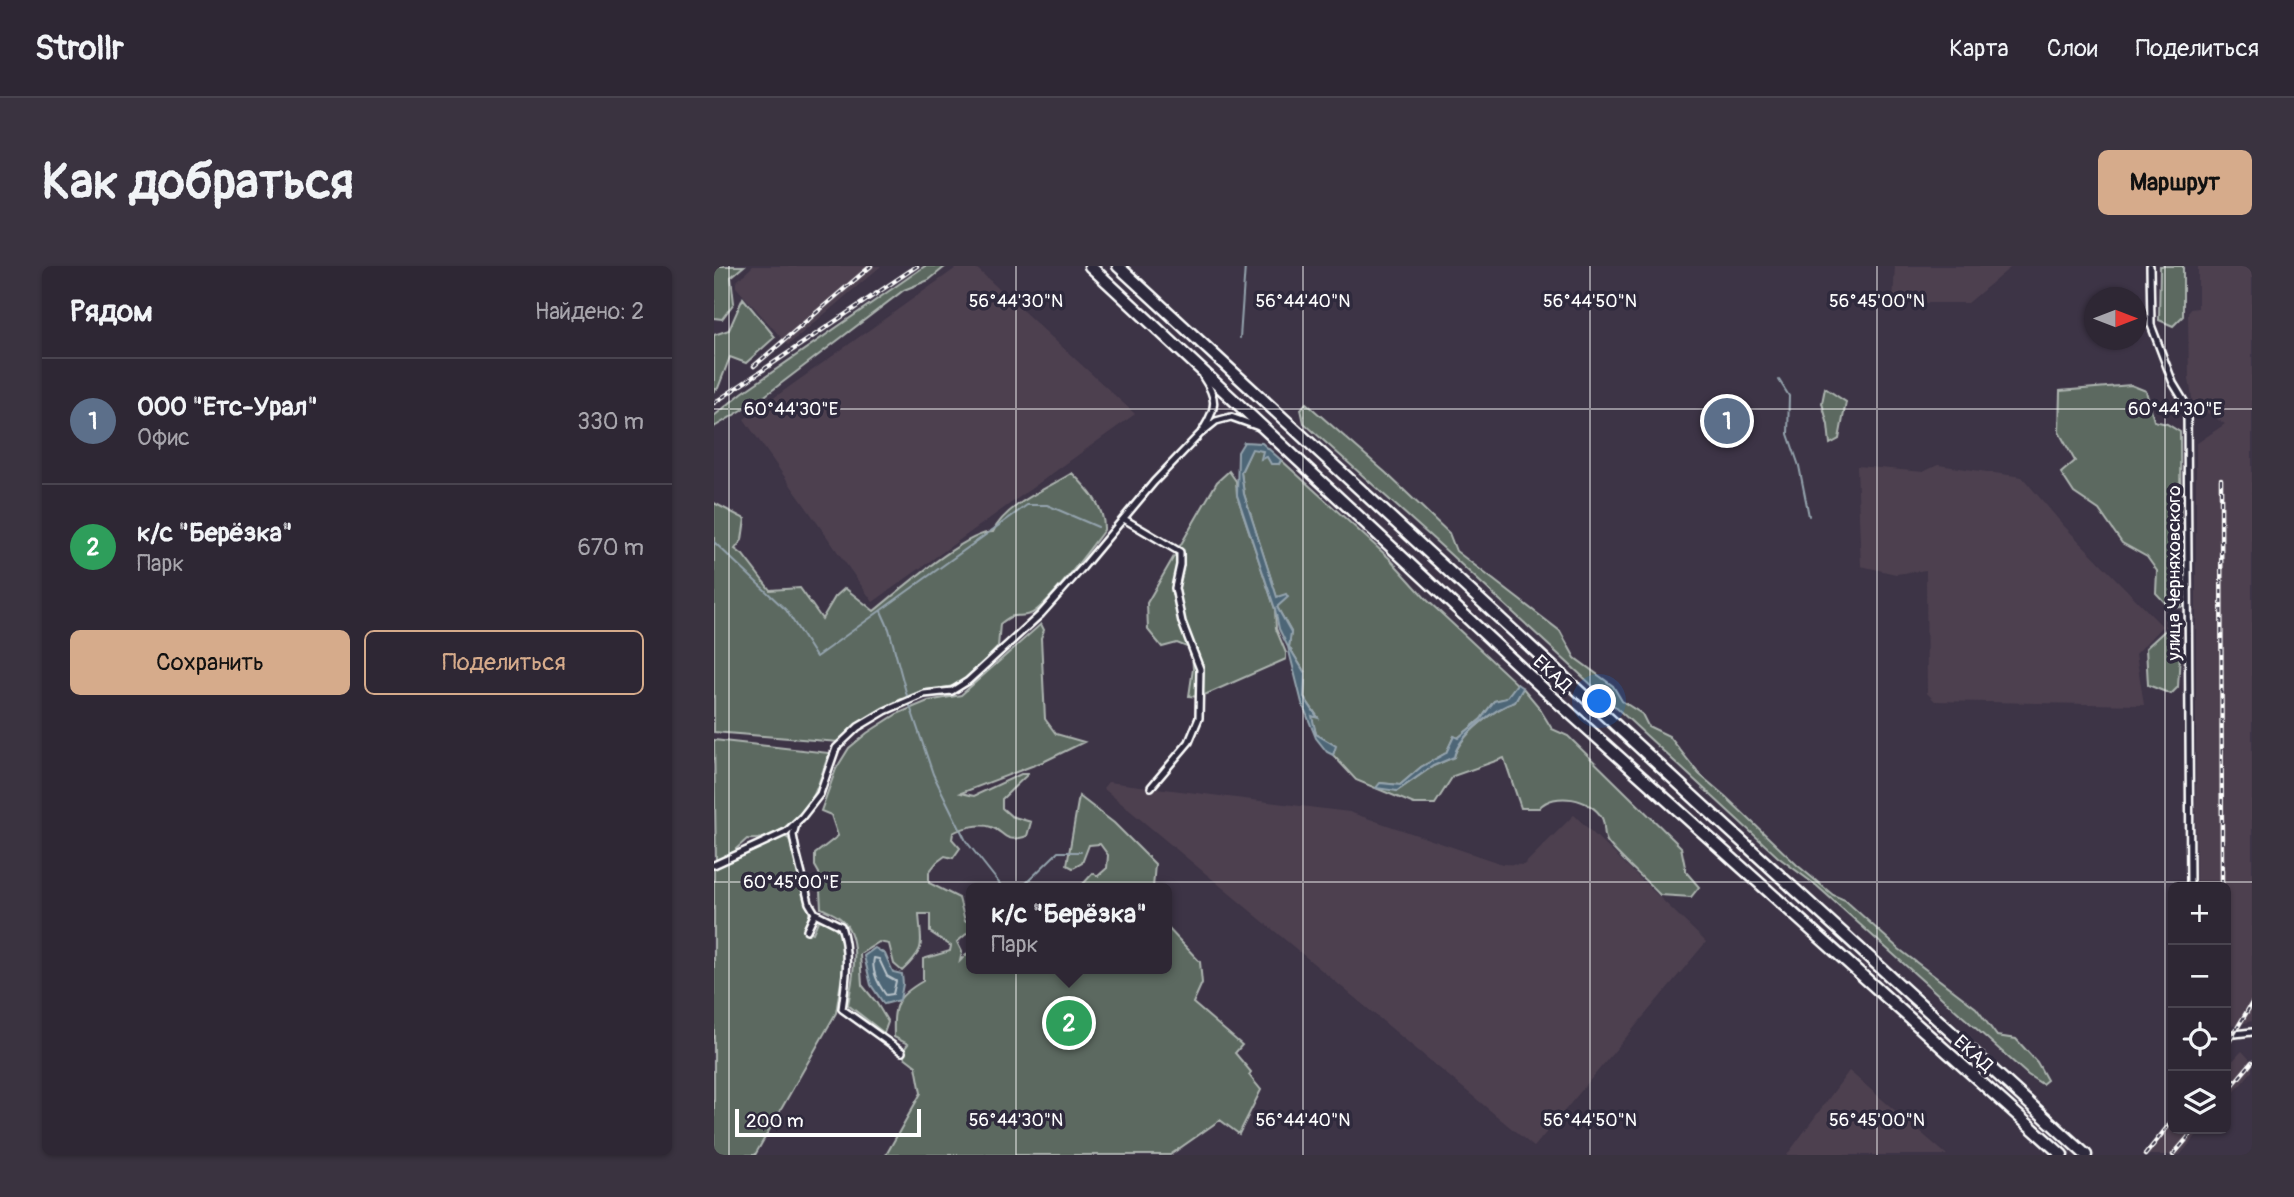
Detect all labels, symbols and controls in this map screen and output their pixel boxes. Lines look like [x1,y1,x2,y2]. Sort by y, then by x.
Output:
text: Strollr [35,28,124,69]
text: Карта [1949,34,2009,63]
text: Слои [2047,34,2098,63]
text: Поделиться [2136,34,2259,63]
button: Маршрут [2098,150,2252,215]
text: Как добраться [42,152,354,213]
north arrow [2084,287,2147,350]
text: 56°44'30"N [969,290,1063,313]
text: 56°44'40"N [1256,290,1350,313]
text: 56°44'50"N [1543,290,1637,313]
text: 56°45'00"N [1829,290,1925,313]
text: Рядом [70,293,153,330]
text: Найдено: 2 [535,297,644,326]
text: ООО "Етс-Урал" [137,391,318,423]
pin: 1 [1704,395,1750,447]
text: 60°44'30"E [744,398,838,421]
text: 60°44'30"E [2128,398,2222,421]
text: 1 [89,407,98,436]
text: 330 m [577,407,644,436]
text: Офис [137,423,190,452]
street label: улица Черняховского [2162,486,2186,661]
text: к/с "Берёзка" [137,517,292,549]
text: 2 [87,533,99,562]
text: 670 m [578,533,644,562]
text: Парк [137,549,184,578]
button: Сохранить [70,630,350,695]
button: Поделиться [364,630,644,695]
street label: ЕКАД [1528,650,1577,698]
your location [1582,684,1616,718]
text: 60°45'00"E [743,871,839,894]
map controls [2168,882,2231,1134]
button: + [2168,882,2231,945]
popup [966,883,1172,974]
text: к/с "Берёзка" [991,898,1147,930]
text: Парк [991,930,1038,959]
button: − [2168,945,2231,1008]
pin: 2 [1046,997,1092,1049]
button: locate [2168,1008,2231,1071]
street label: ЕКАД [1949,1030,1998,1078]
button: layers [2168,1071,2231,1134]
scale bar [735,1106,920,1138]
text: 200 m [746,1109,804,1133]
text: 56°44'30"N [969,1109,1063,1132]
text: 56°44'40"N [1256,1109,1350,1132]
text: 56°44'50"N [1543,1109,1637,1132]
text: 56°45'00"N [1829,1109,1925,1132]

